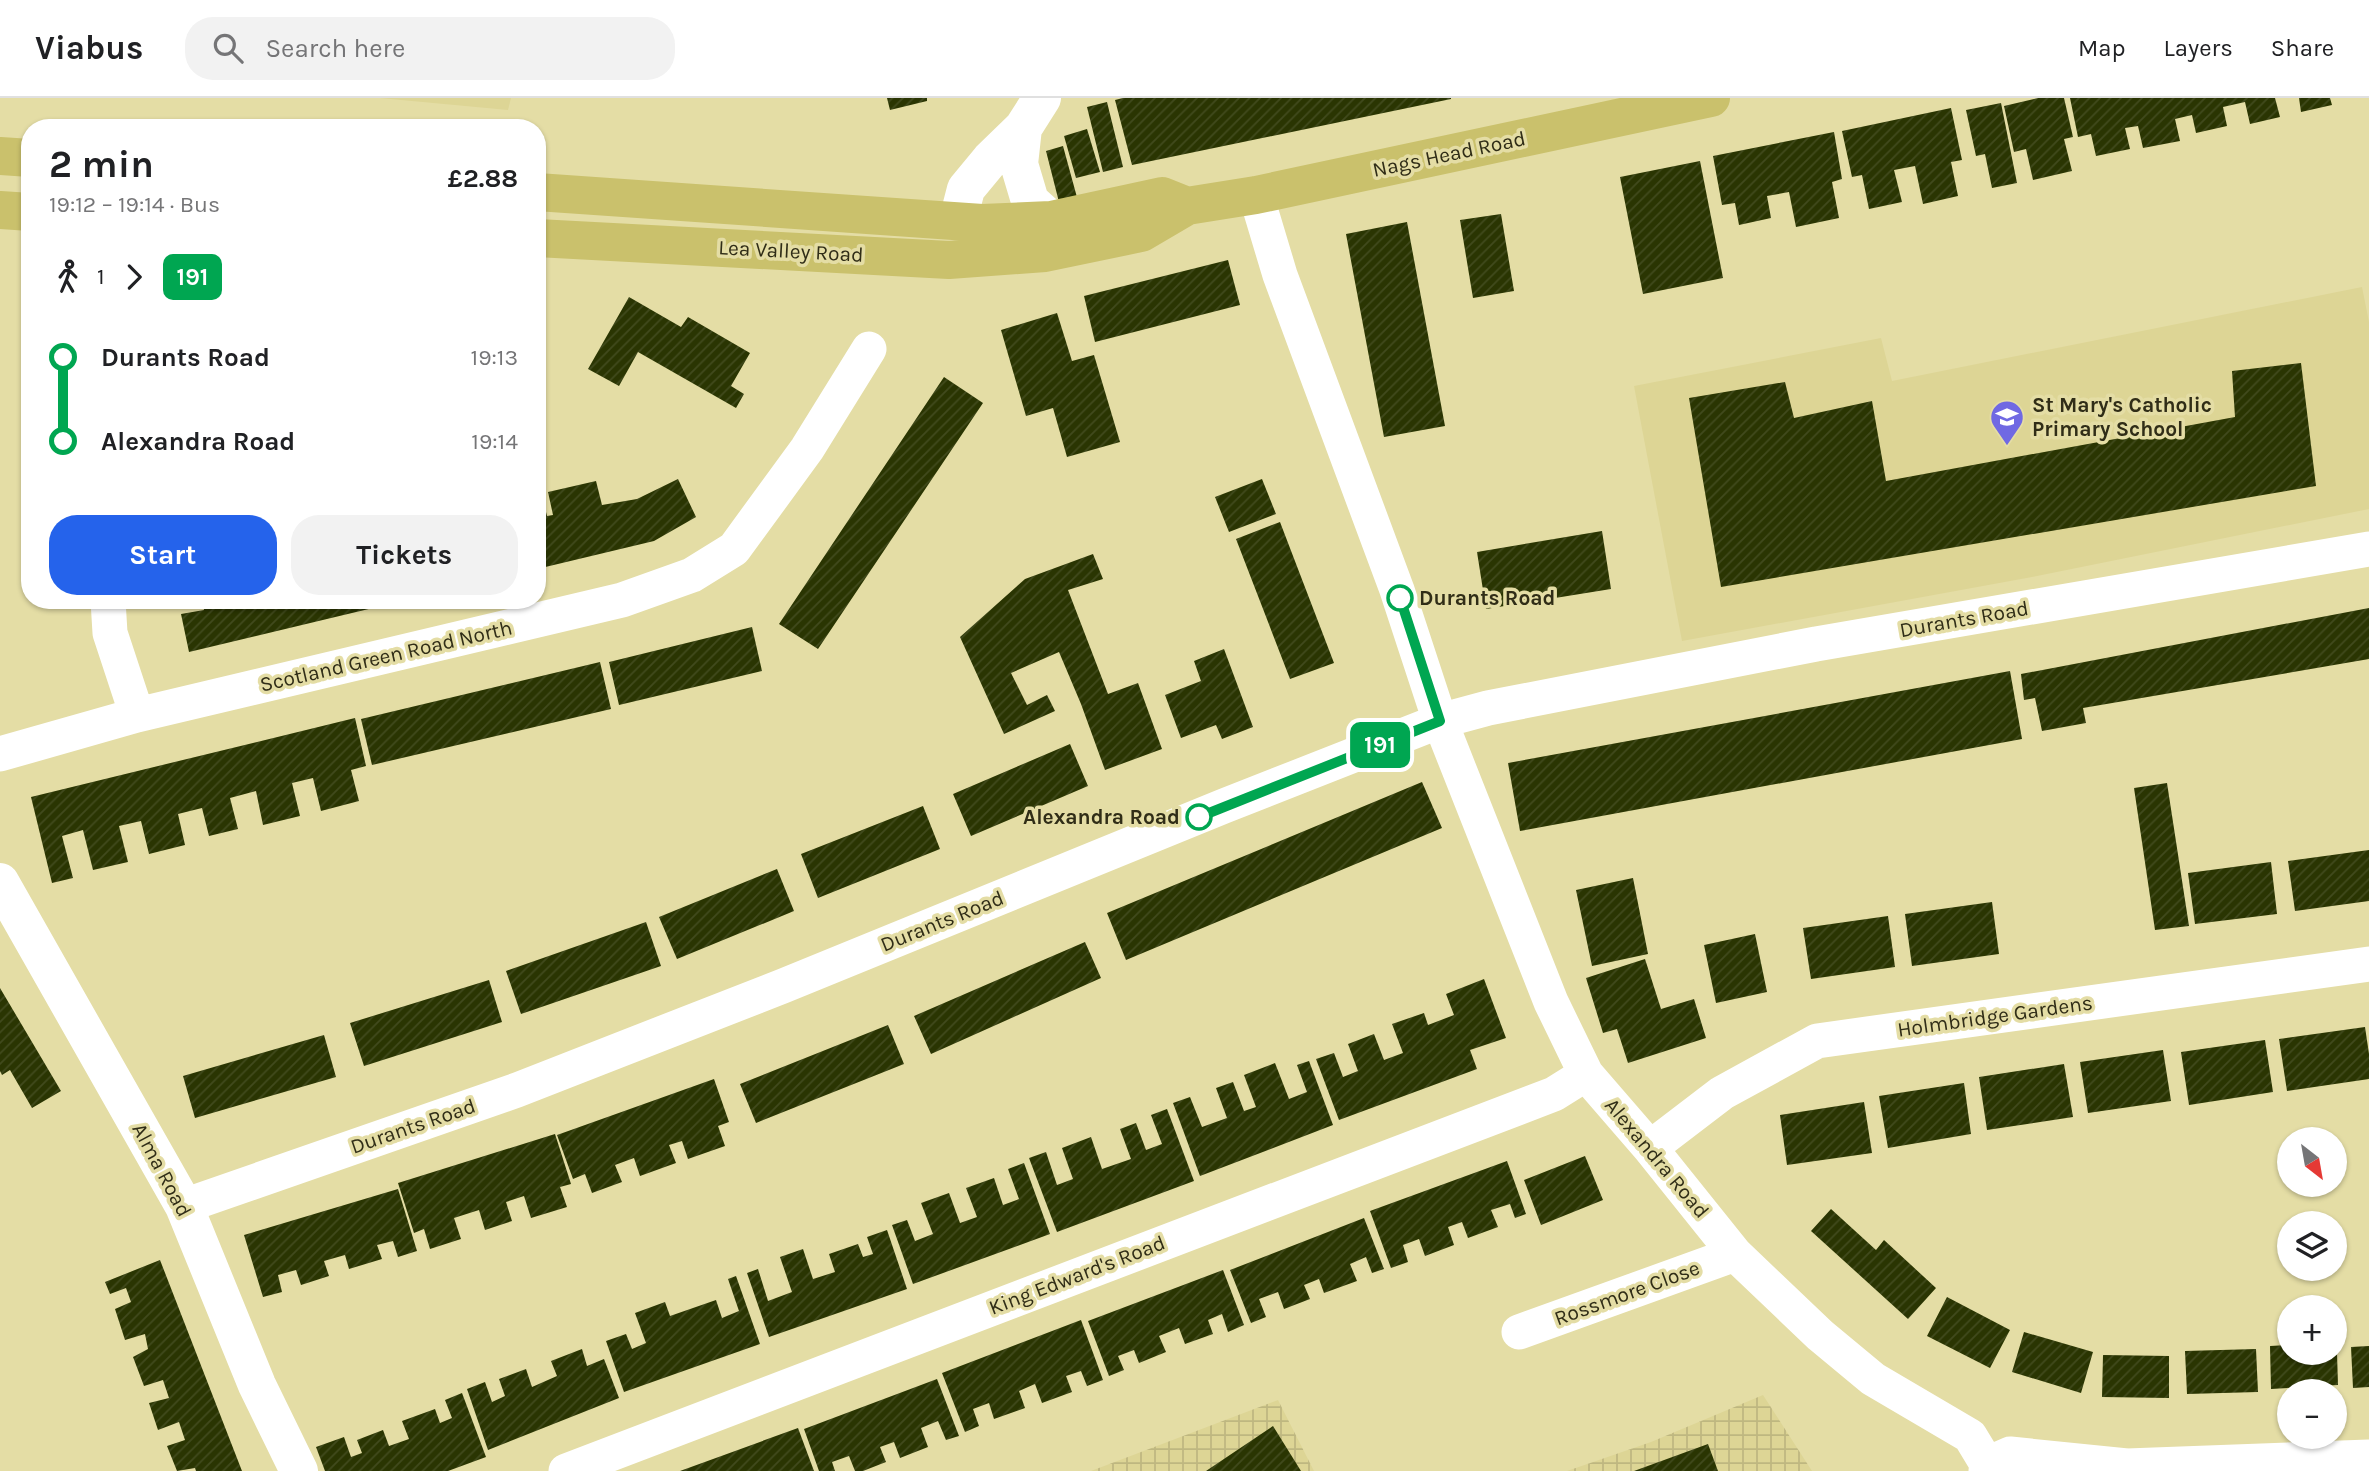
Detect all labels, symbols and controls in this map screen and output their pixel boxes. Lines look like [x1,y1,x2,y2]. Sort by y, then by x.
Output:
search box [185,17,675,80]
text: Viabus [35,29,143,67]
icon: search [209,29,247,67]
text: Search here [265,33,405,64]
text: Map [2078,34,2126,62]
text: Layers [2164,34,2233,62]
text: Share [2271,34,2334,62]
street label: Nags Head Road [1370,126,1528,182]
text: 2 min [49,142,154,187]
text: £2.88 [447,163,518,194]
text: 19:12 – 19:14 · Bus [49,191,220,218]
street label: Lea Valley Road [718,235,864,267]
icon: walk [49,258,87,296]
icon: forward [115,258,153,296]
text: 1 [97,263,105,290]
text: 191 [177,263,208,291]
text: Durants Road [101,342,270,373]
text: 19:13 [471,344,518,371]
place label: St Mary's Catholic Primary School [2032,393,2212,441]
school or university icon: St Mary's Catholic Primary School [1988,398,2026,447]
text: Alexandra Road [101,426,295,457]
text: 19:14 [471,428,518,455]
button: Start [49,515,277,595]
button: Tickets [291,515,518,595]
marker: Durants Road [1387,585,1413,611]
place label: Durants Road [1419,586,1555,610]
street label: Durants Road [1898,596,2030,642]
street label: Scotland Green Road North [258,615,514,697]
line badge: 191 [1340,722,1420,768]
text: 191 [1364,731,1396,759]
marker: Alexandra Road [1186,804,1212,830]
place label: Alexandra Road [1023,805,1180,829]
street label: Durants Road [877,885,1007,957]
street label: Holmbridge Gardens [1896,990,2094,1042]
street label: Durants Road [347,1093,479,1159]
street label: Alexandra Road [1600,1093,1714,1223]
street label: Alma Road [127,1119,197,1221]
north arrow [2277,1127,2347,1197]
map controls [2277,1127,2347,1449]
button: layers [2277,1211,2347,1281]
street label: King Edward's Road [986,1230,1168,1320]
street label: Rossmore Close [1551,1256,1703,1330]
button: + [2277,1295,2347,1365]
button: − [2277,1379,2347,1449]

